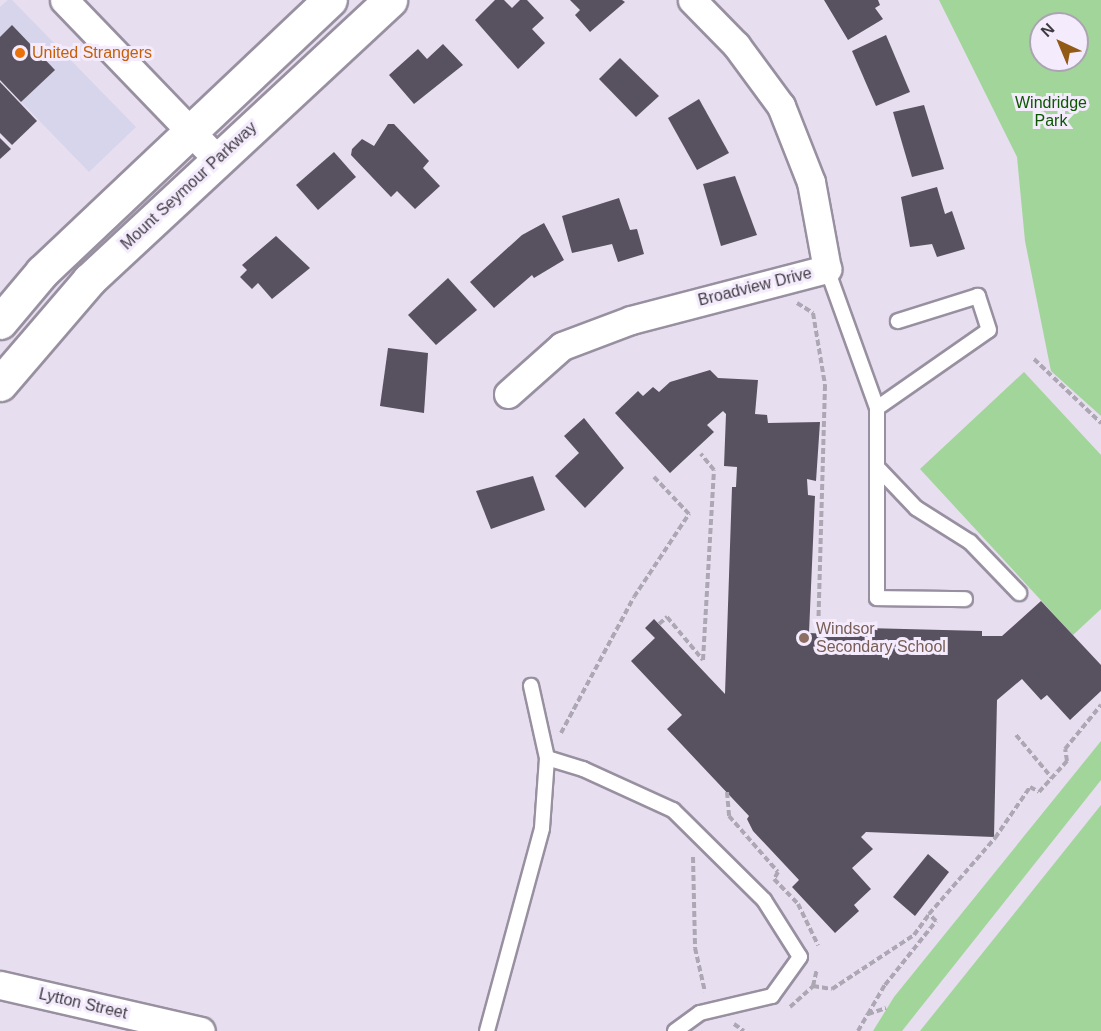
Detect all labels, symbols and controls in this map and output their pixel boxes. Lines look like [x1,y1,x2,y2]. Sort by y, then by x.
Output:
north arrow [1029,12,1089,72]
text: N [1037,20,1058,40]
place label: United Strangers [32,43,152,63]
marker: United Strangers [13,46,27,60]
park label: Windridge Park [1015,93,1087,131]
street label: Mount Seymour Parkway [117,118,261,254]
street label: Broadview Drive [696,264,814,310]
place label: Windsor Secondary School [816,619,946,657]
marker: Windsor Secondary School [797,631,811,645]
street label: Lytton Street [37,985,129,1023]

